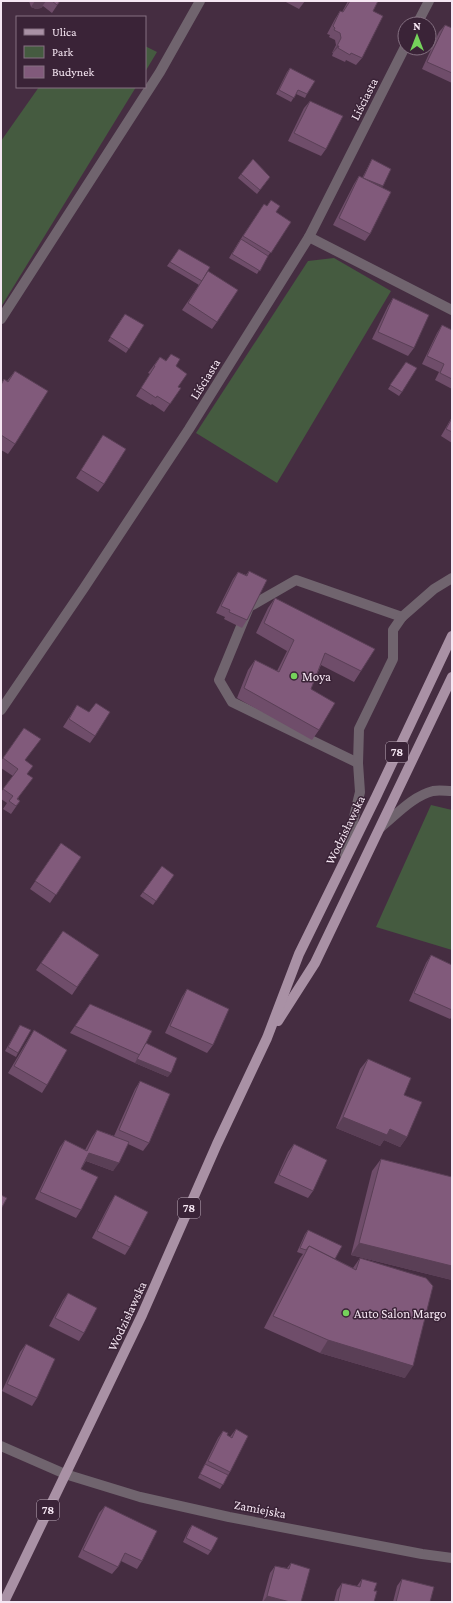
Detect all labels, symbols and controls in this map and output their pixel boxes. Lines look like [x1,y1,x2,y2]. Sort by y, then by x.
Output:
legend [16,16,146,88]
north arrow [397,16,437,56]
text: N [413,20,421,32]
text: Ulica [52,25,77,39]
text: Park [52,45,74,59]
text: Budynek [52,65,95,79]
street label: Liściasta [347,75,381,123]
street label: Liściasta [187,356,223,402]
place label: Moya [302,669,331,684]
marker: Moya [289,671,299,681]
road number: 78 [386,742,408,762]
street label: Wodzisławska [322,793,368,867]
road number: 78 [178,1198,200,1218]
street label: Wodzisławska [104,1279,150,1353]
place label: Auto Salon Margo [354,1306,447,1321]
marker: Auto Salon Margo [341,1308,351,1318]
street label: Zamiejska [232,1497,287,1522]
road number: 78 [37,1500,59,1520]

